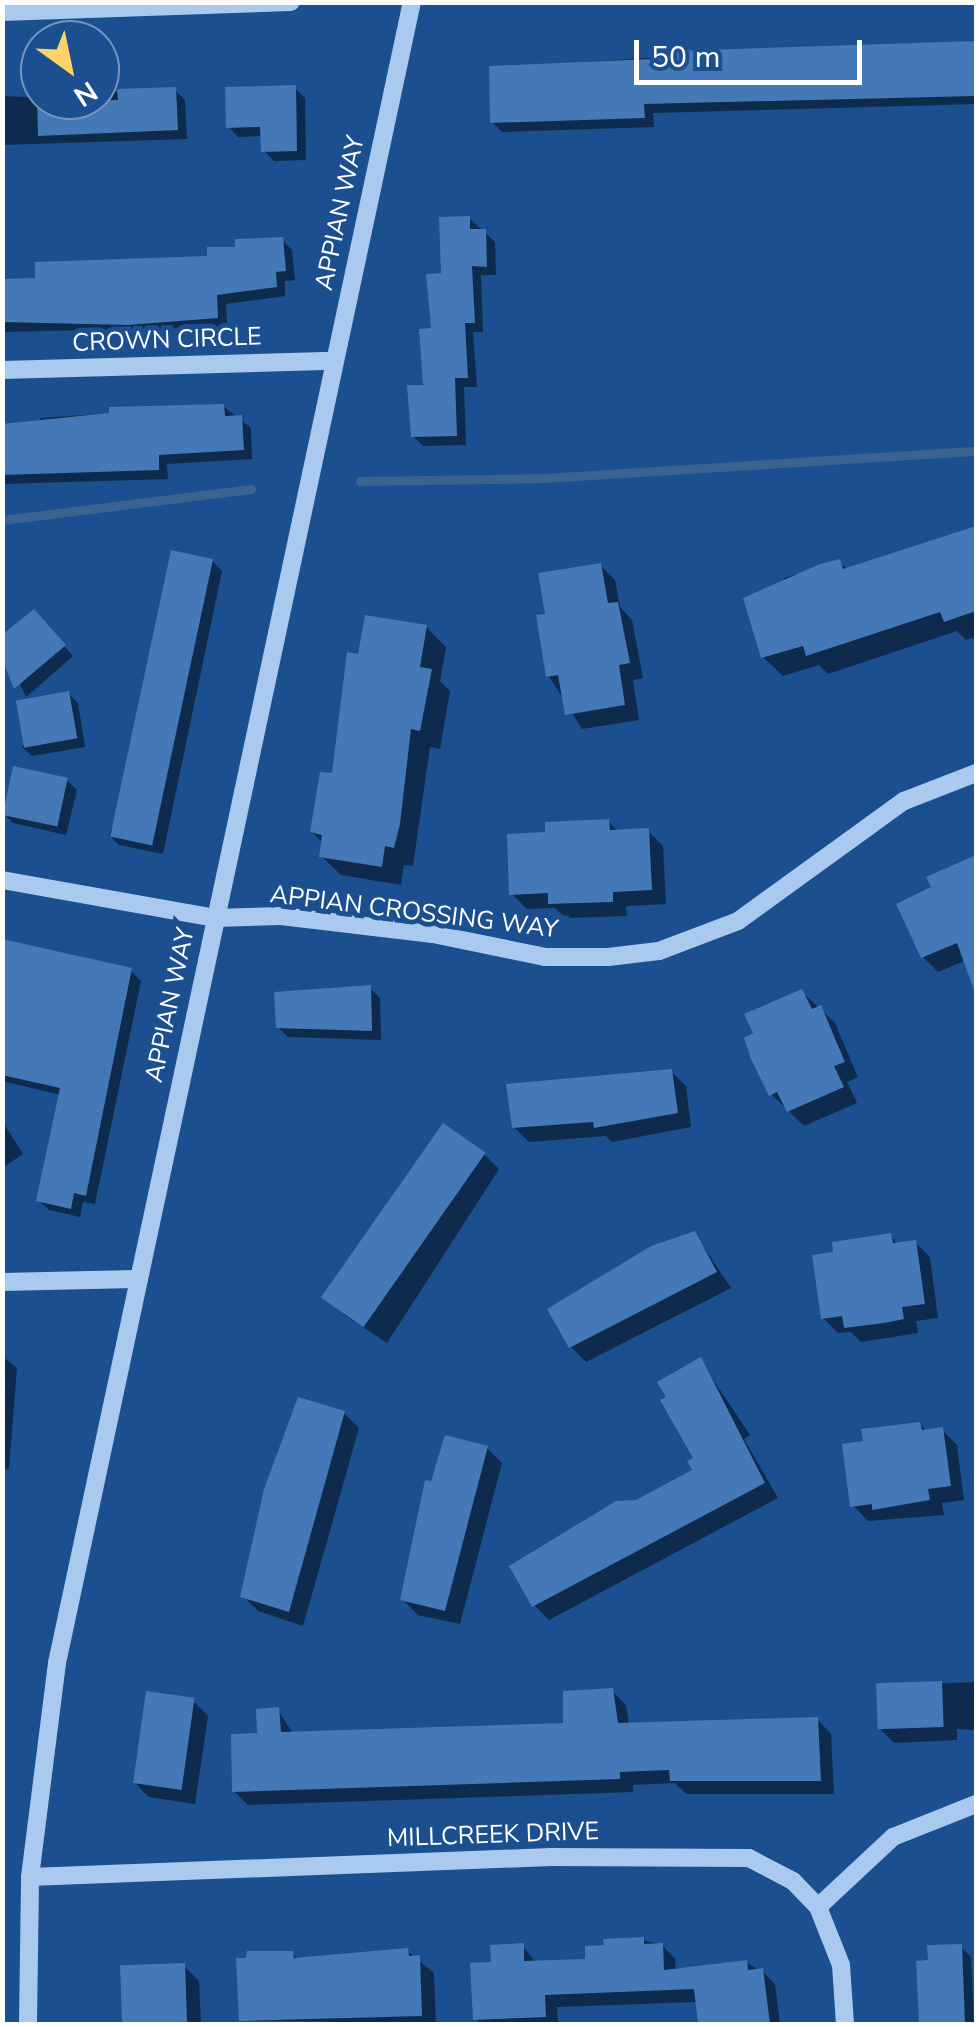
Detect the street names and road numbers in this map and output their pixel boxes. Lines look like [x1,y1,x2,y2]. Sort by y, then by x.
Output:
street label: APPIAN WAY [309,133,371,293]
street label: CROWN CIRCLE [72,322,262,358]
street label: APPIAN CROSSING WAY [268,879,560,945]
street label: APPIAN WAY [139,925,201,1085]
street label: MILLCREEK DRIVE [386,1816,600,1854]

